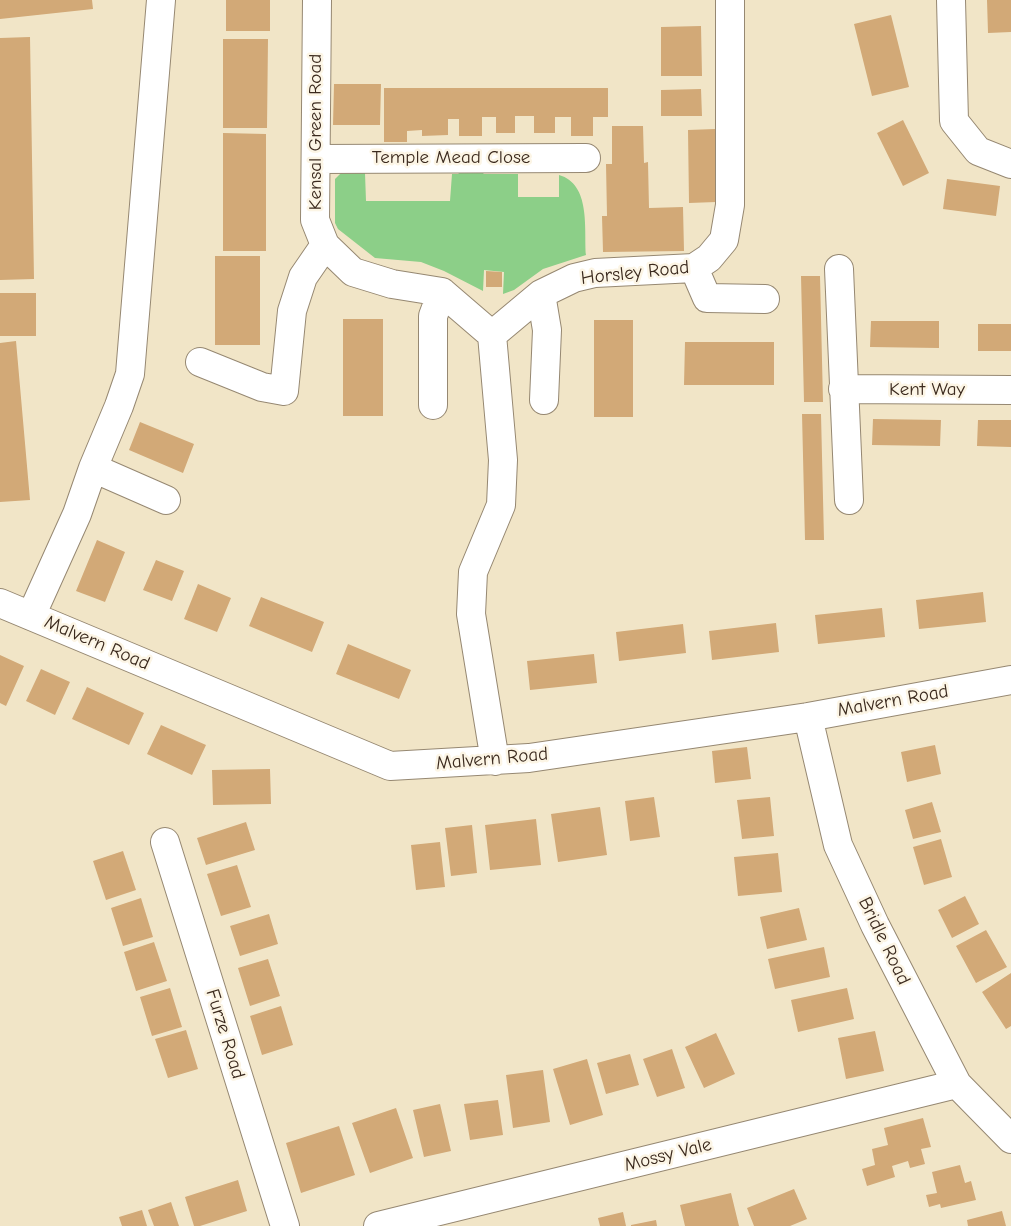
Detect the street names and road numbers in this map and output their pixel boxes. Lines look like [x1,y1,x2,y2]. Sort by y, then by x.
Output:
street label: Kensal Green Road [305,54,327,210]
street label: Temple Mead Close [372,147,530,169]
street label: Horsley Road [580,256,690,290]
street label: Kent Way [889,379,965,401]
street label: Malvern Road [41,611,153,675]
street label: Malvern Road [836,680,950,722]
street label: Malvern Road [435,743,549,775]
street label: Bridle Road [853,893,915,989]
street label: Furze Road [201,986,249,1082]
street label: Mossy Vale [622,1133,714,1177]

